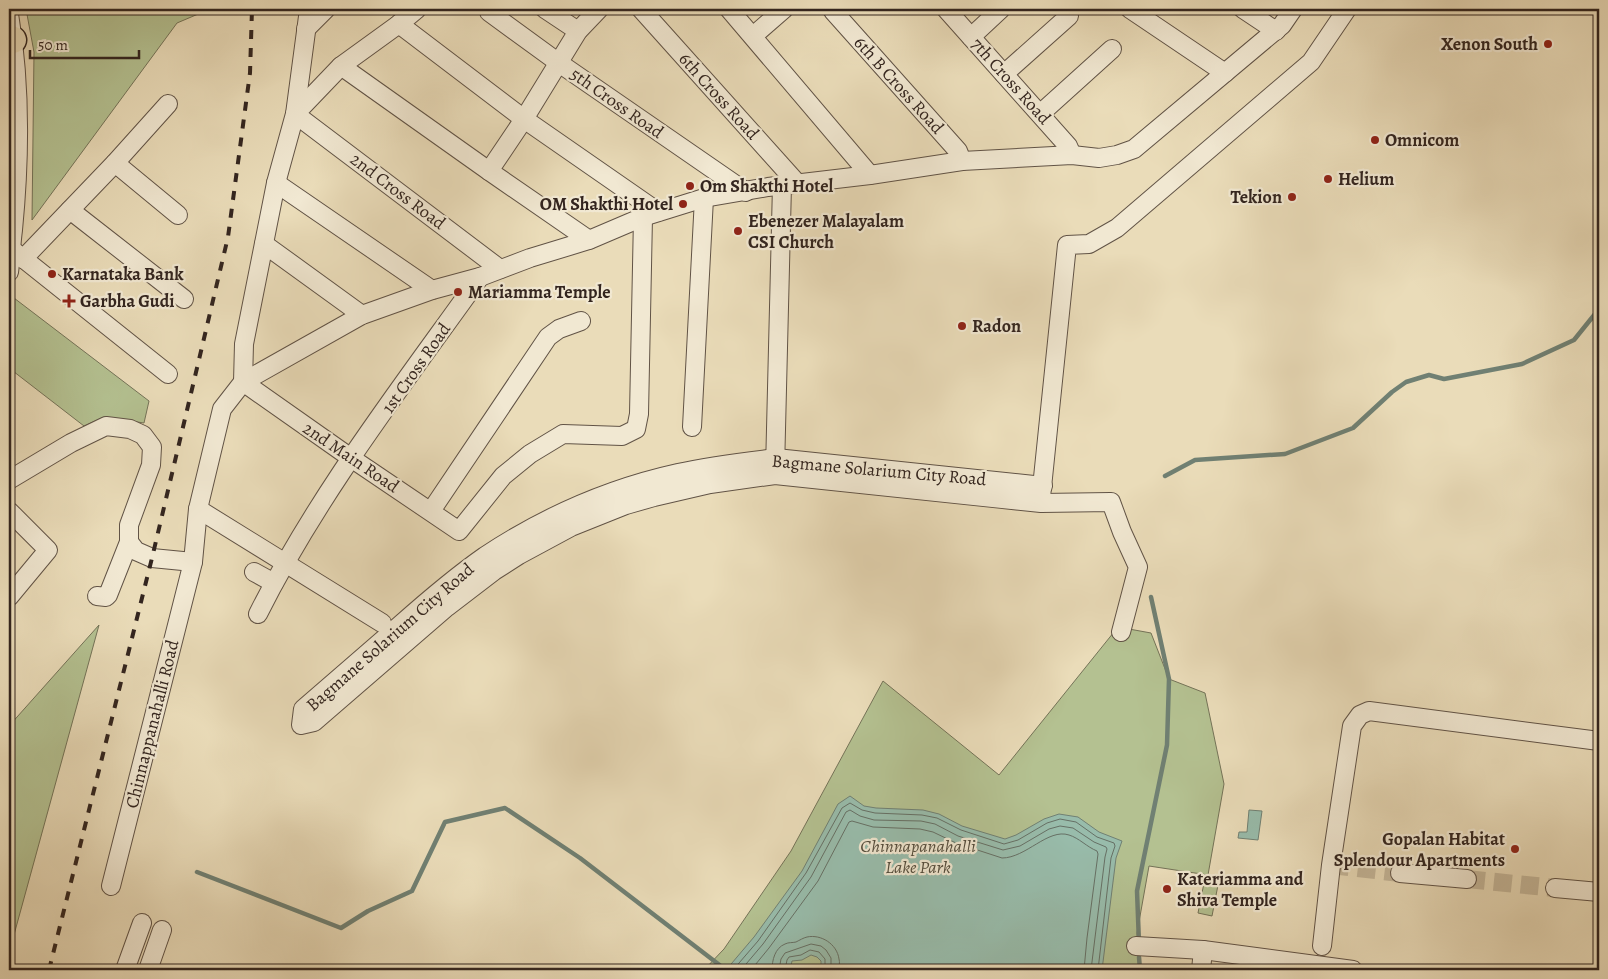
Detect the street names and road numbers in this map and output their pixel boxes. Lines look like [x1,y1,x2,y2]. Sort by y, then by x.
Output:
street label: 6th B Cross Road [849,31,950,139]
street label: 7th Cross Road [966,33,1057,130]
street label: 6th Cross Road [673,47,765,145]
street label: 5th Cross Road [565,62,669,144]
street label: 2nd Cross Road [345,147,451,235]
street label: 1st Cross Road [376,318,456,418]
street label: 2nd Main Road [298,416,404,498]
street label: Bagmane Solarium City Road [771,449,988,491]
street label: Bagmane Solarium City Road [301,557,479,717]
street label: Chinnappanahalli Road [119,637,185,811]

